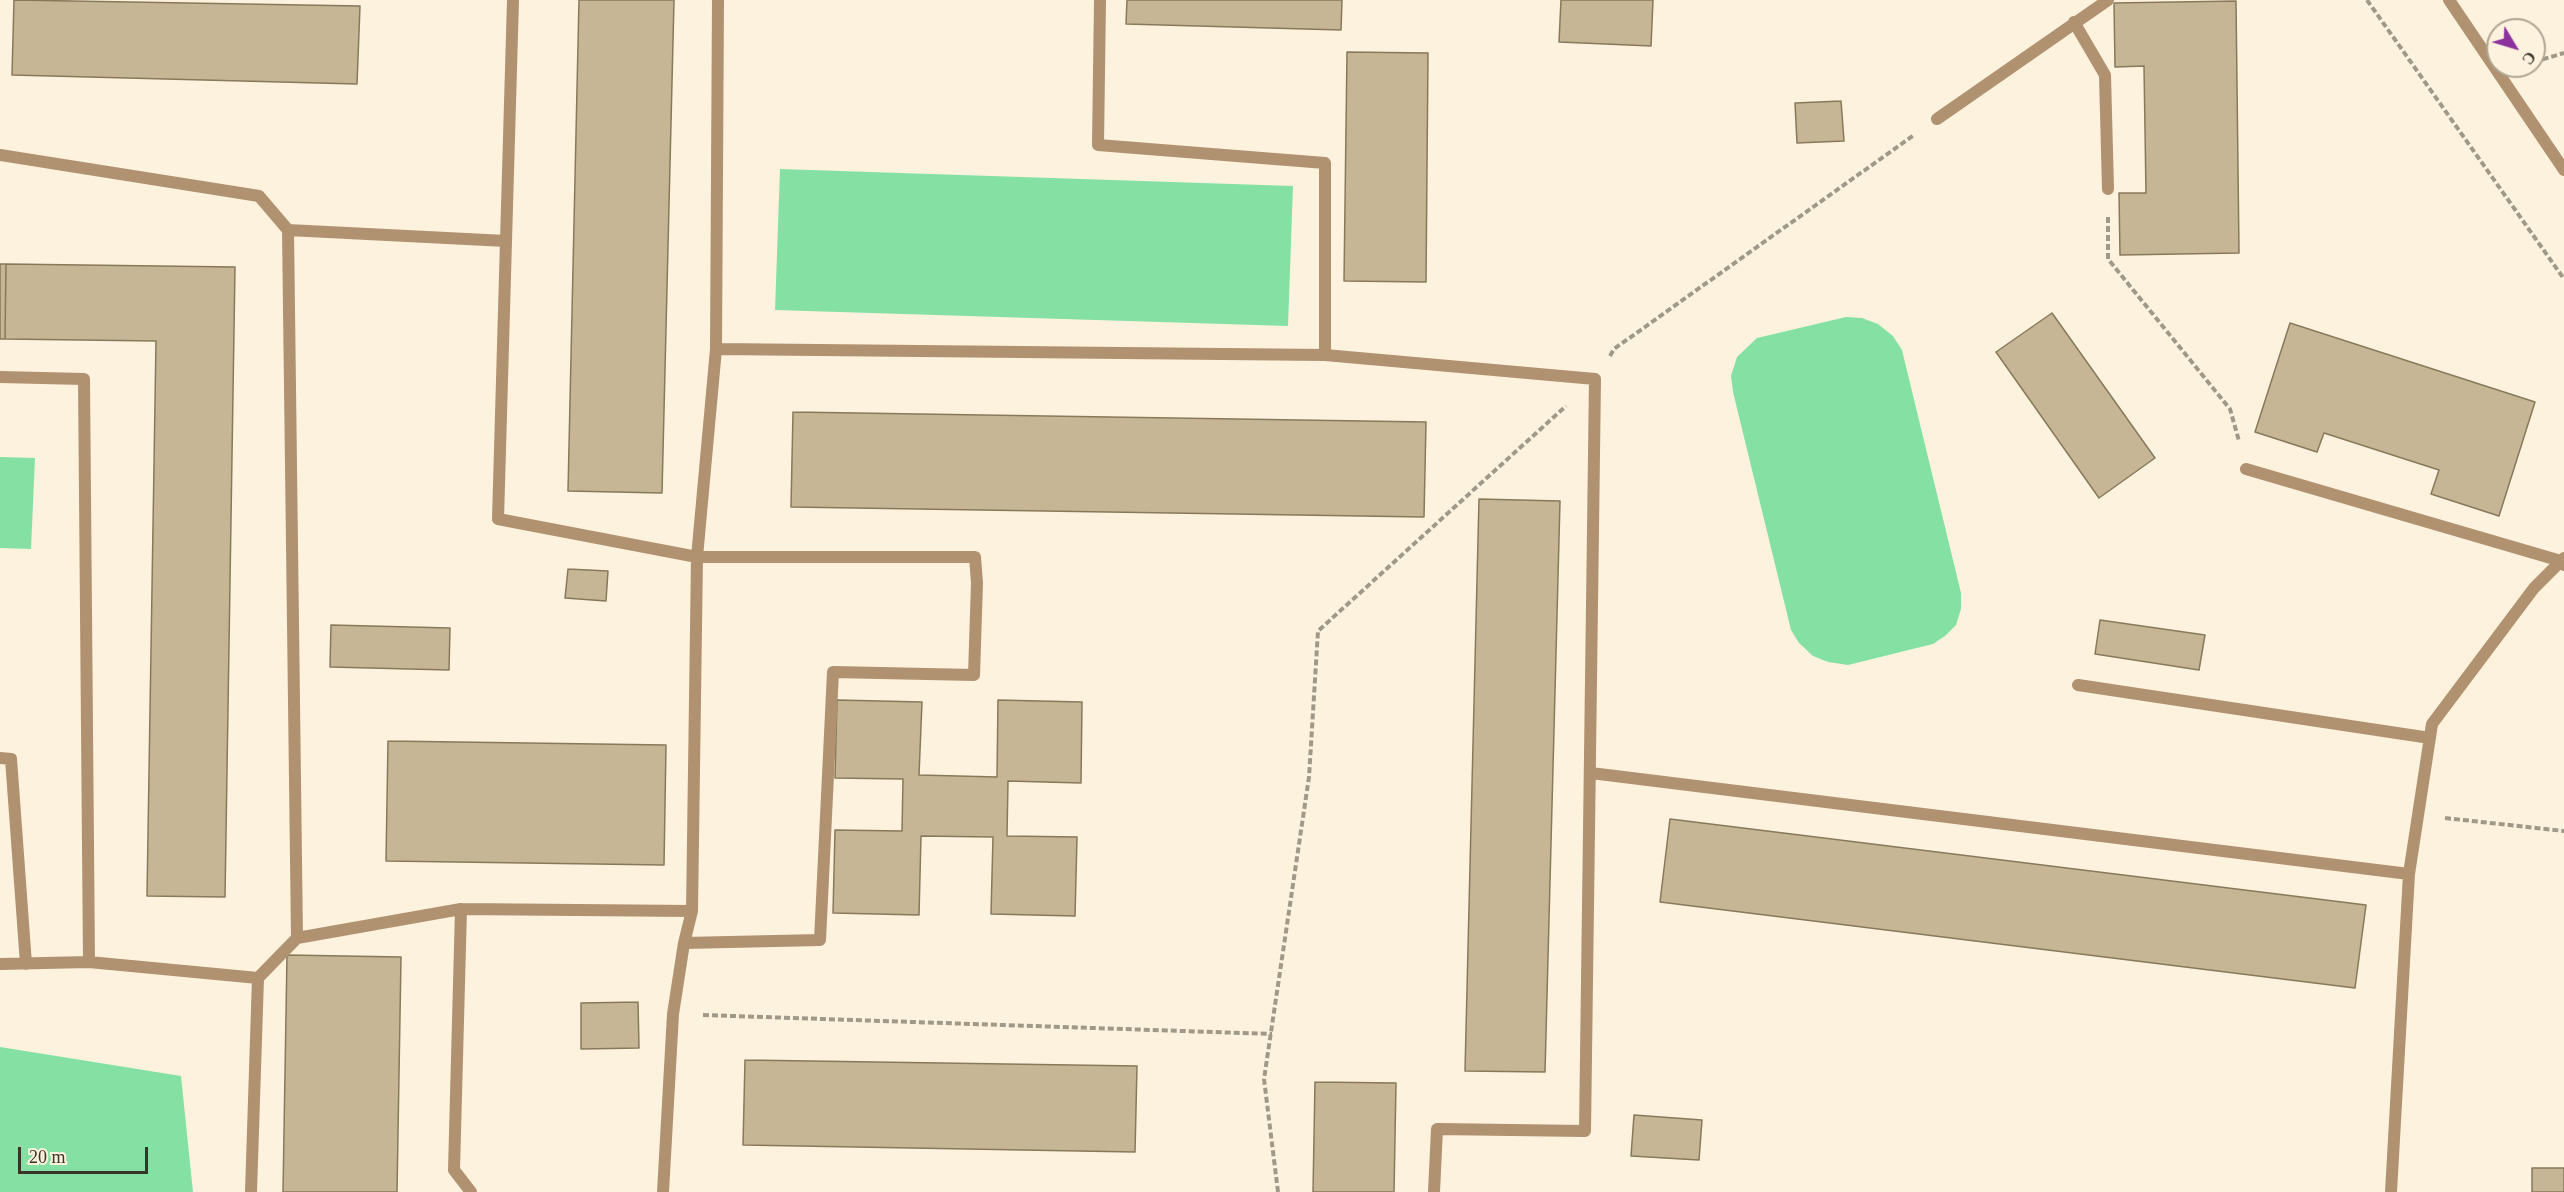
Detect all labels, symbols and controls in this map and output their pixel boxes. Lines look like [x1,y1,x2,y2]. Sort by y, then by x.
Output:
north arrow [2486,18,2546,78]
text: С [2519,48,2539,68]
scale bar [21,1135,152,1173]
text: 20 m [29,1147,66,1167]

